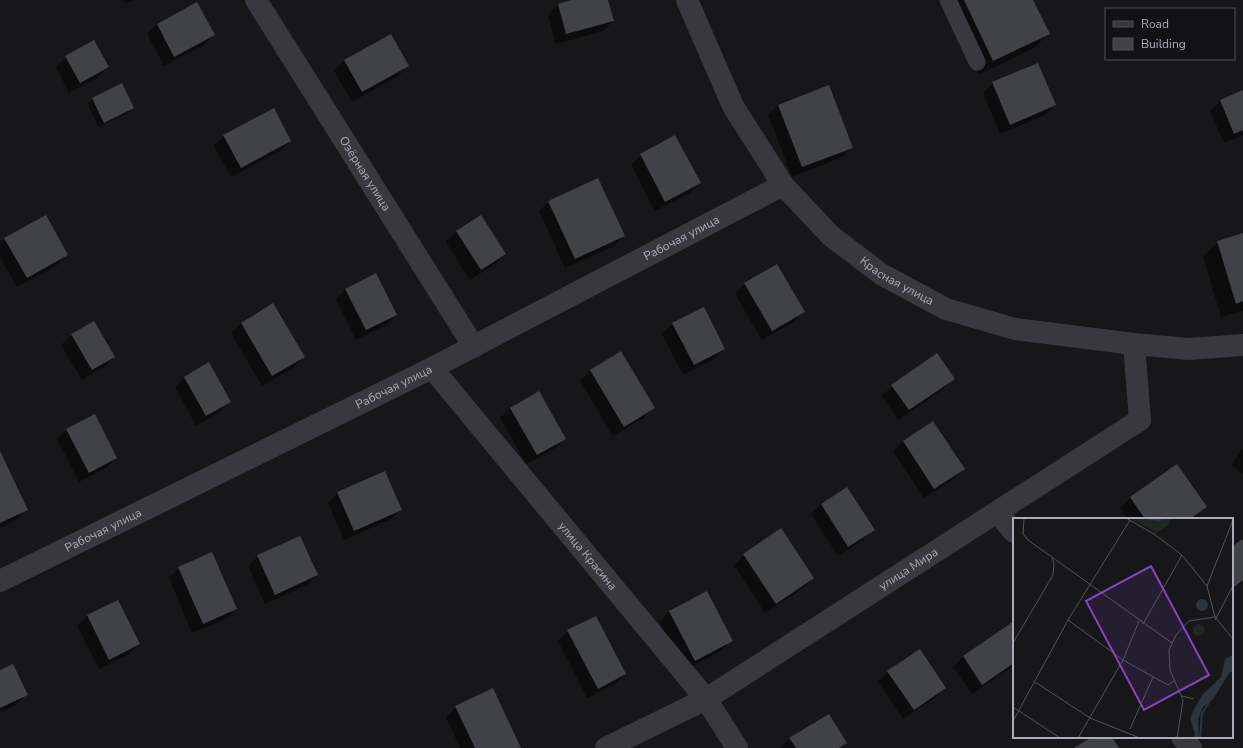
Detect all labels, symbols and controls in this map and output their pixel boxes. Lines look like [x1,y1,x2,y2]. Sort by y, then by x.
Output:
legend [1105,8,1235,60]
text: Road [1141,16,1169,32]
text: Building [1141,36,1186,52]
street label: Озёрная улица [336,133,395,214]
street label: Рабочая улица [641,211,722,264]
street label: Красная улица [857,253,937,309]
street label: Рабочая улица [353,361,435,413]
street label: Рабочая улица [62,504,144,556]
street label: улица Красина [555,518,621,593]
inset map [1013,518,1233,738]
street label: улица Мира [876,544,941,594]

